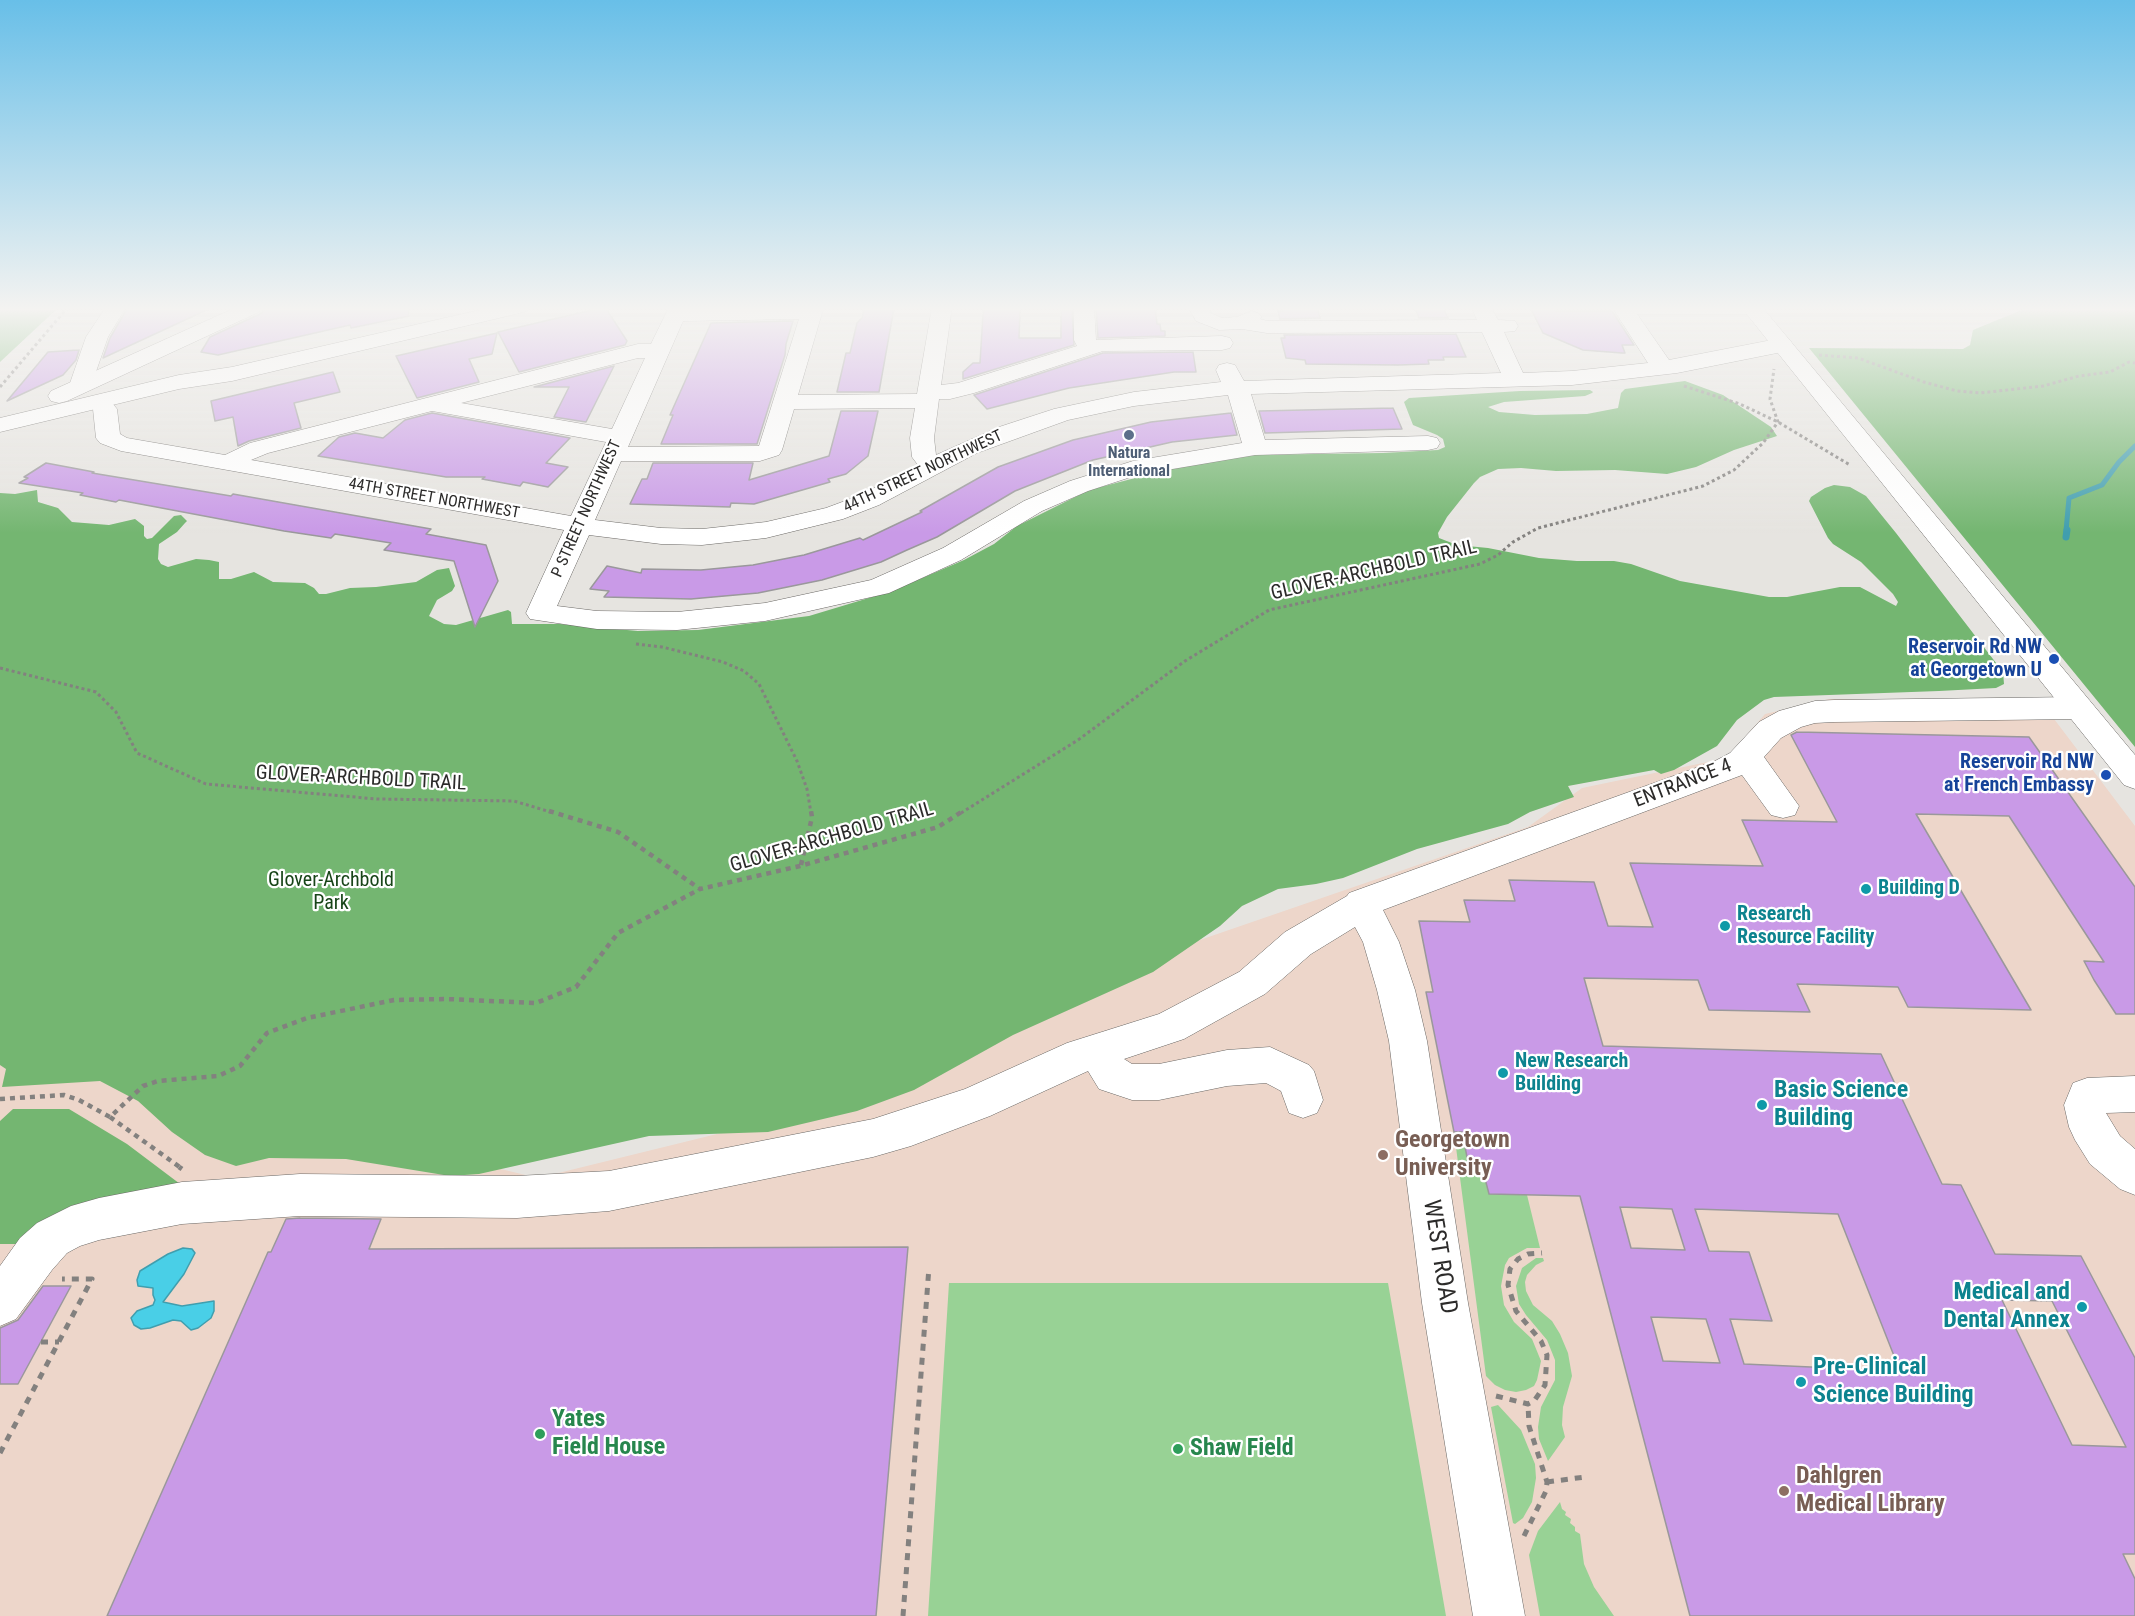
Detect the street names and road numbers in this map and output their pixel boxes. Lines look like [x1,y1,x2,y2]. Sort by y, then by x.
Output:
street label: 44TH STREET NORTHWEST [840,427,1006,517]
street label: P STREET NORTHWEST [548,437,626,581]
street label: 44TH STREET NORTHWEST [347,474,521,524]
street label: GLOVER-ARCHBOLD TRAIL [1269,536,1479,606]
street label: ENTRANCE 4 [1631,754,1735,814]
street label: GLOVER-ARCHBOLD TRAIL [255,762,467,796]
street label: GLOVER-ARCHBOLD TRAIL [727,797,937,879]
street label: WEST ROAD [1416,1198,1462,1316]

